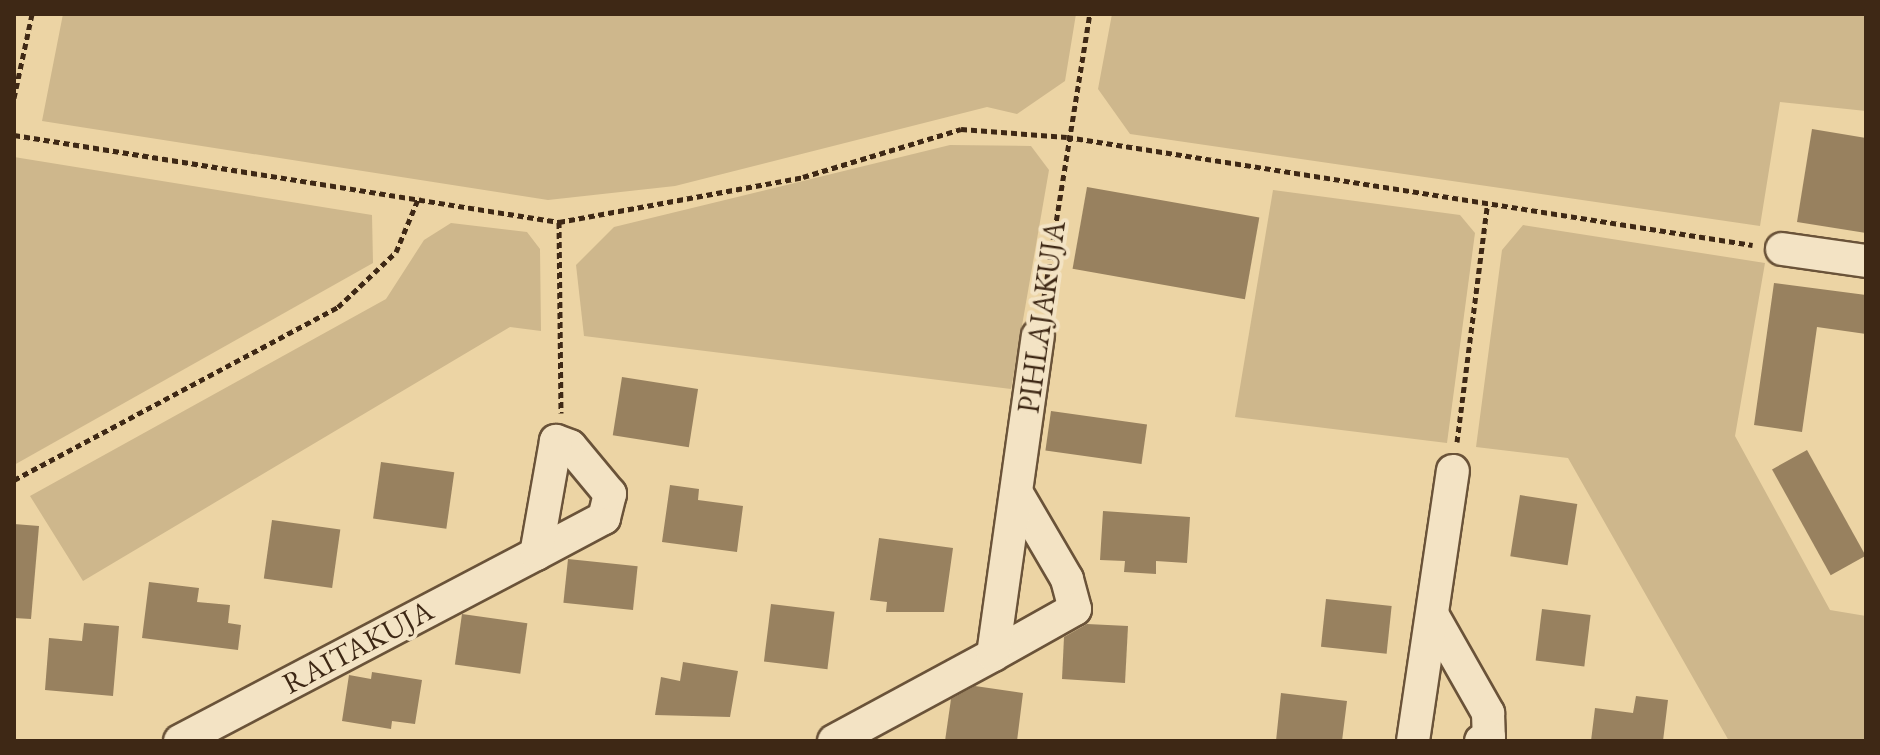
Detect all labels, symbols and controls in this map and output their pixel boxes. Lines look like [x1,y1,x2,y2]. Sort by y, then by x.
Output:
street label: PIHLAJAKUJA [1011,219,1073,415]
street label: RAITAKUJA [277,592,439,702]

